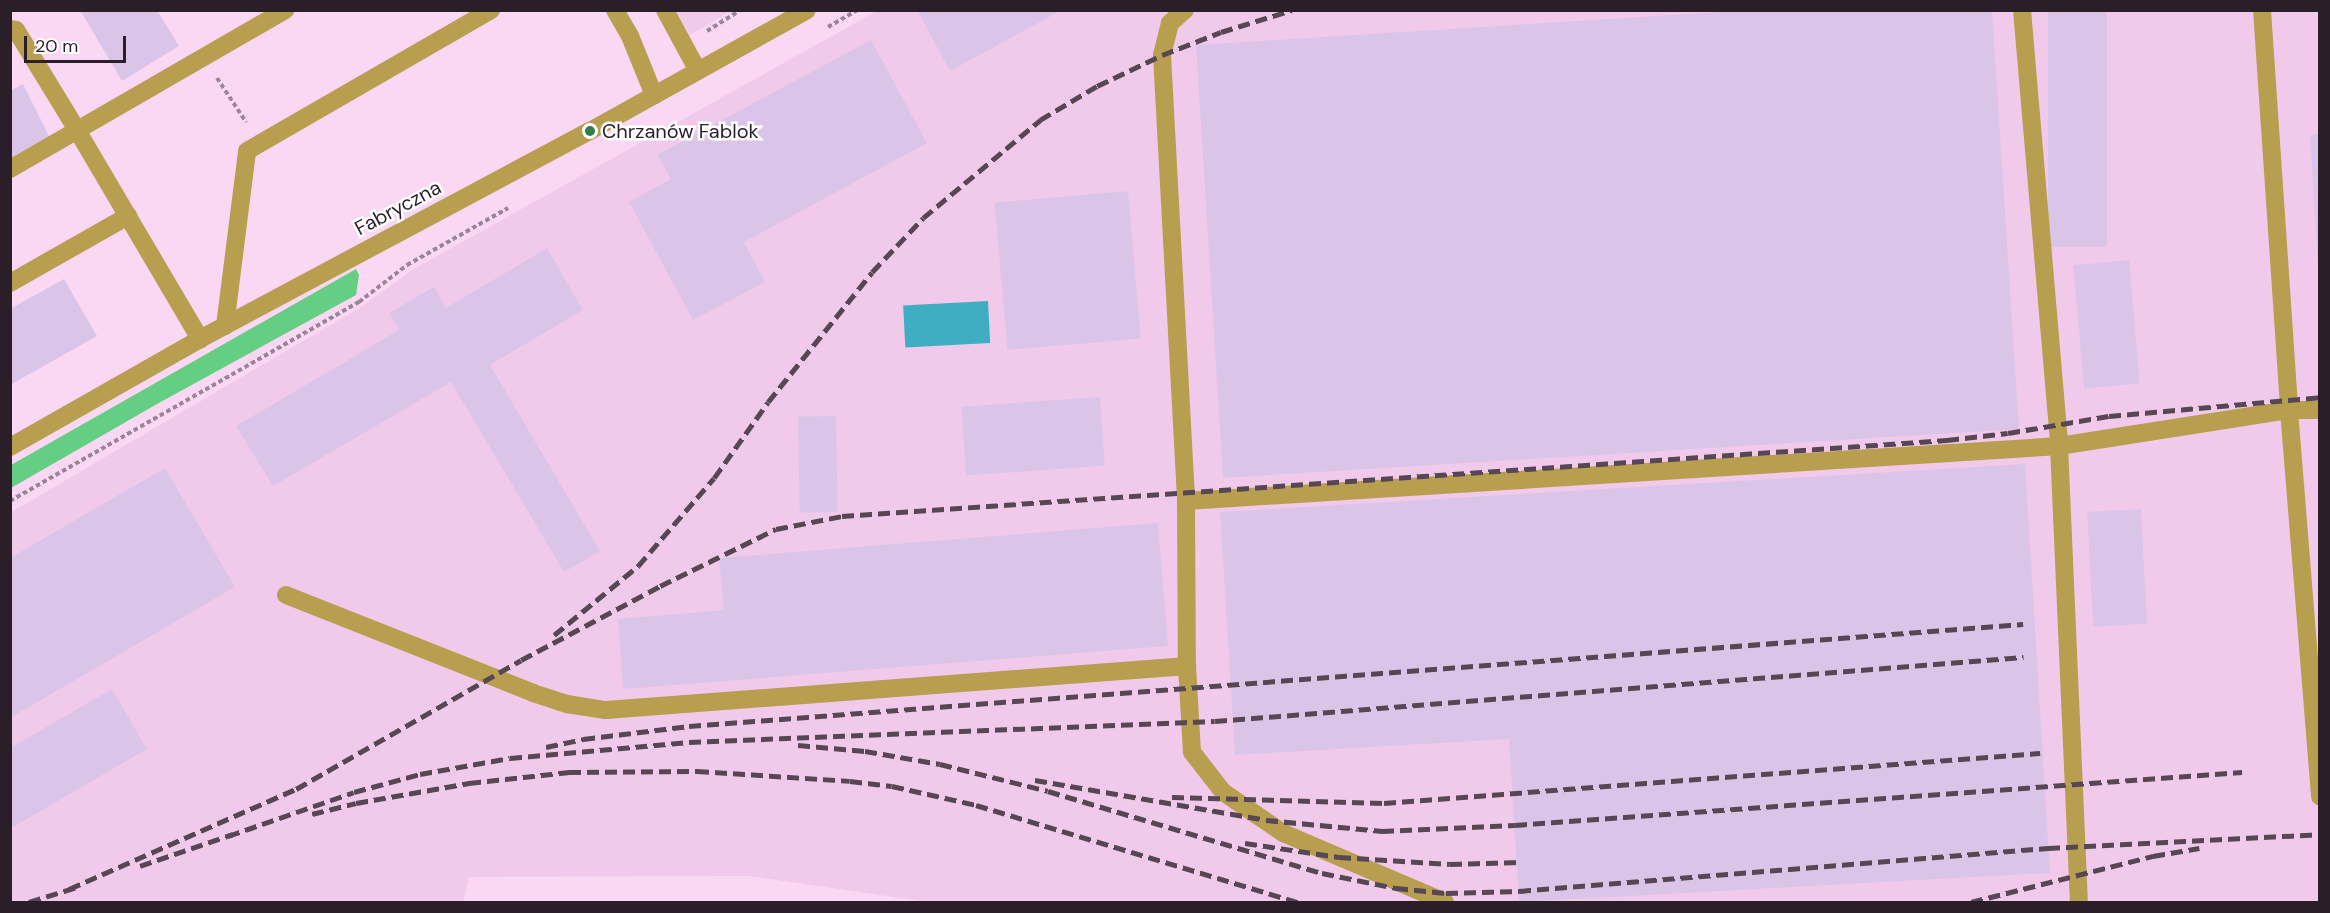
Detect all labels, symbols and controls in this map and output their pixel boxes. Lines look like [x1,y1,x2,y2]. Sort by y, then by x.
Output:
scale bar [27,24,129,62]
text: 20 m [35,34,78,58]
place label: Chrzanów Fablok [602,119,759,143]
marker: Chrzanów Fablok [583,124,597,138]
street label: Fabryczna [351,175,445,241]

